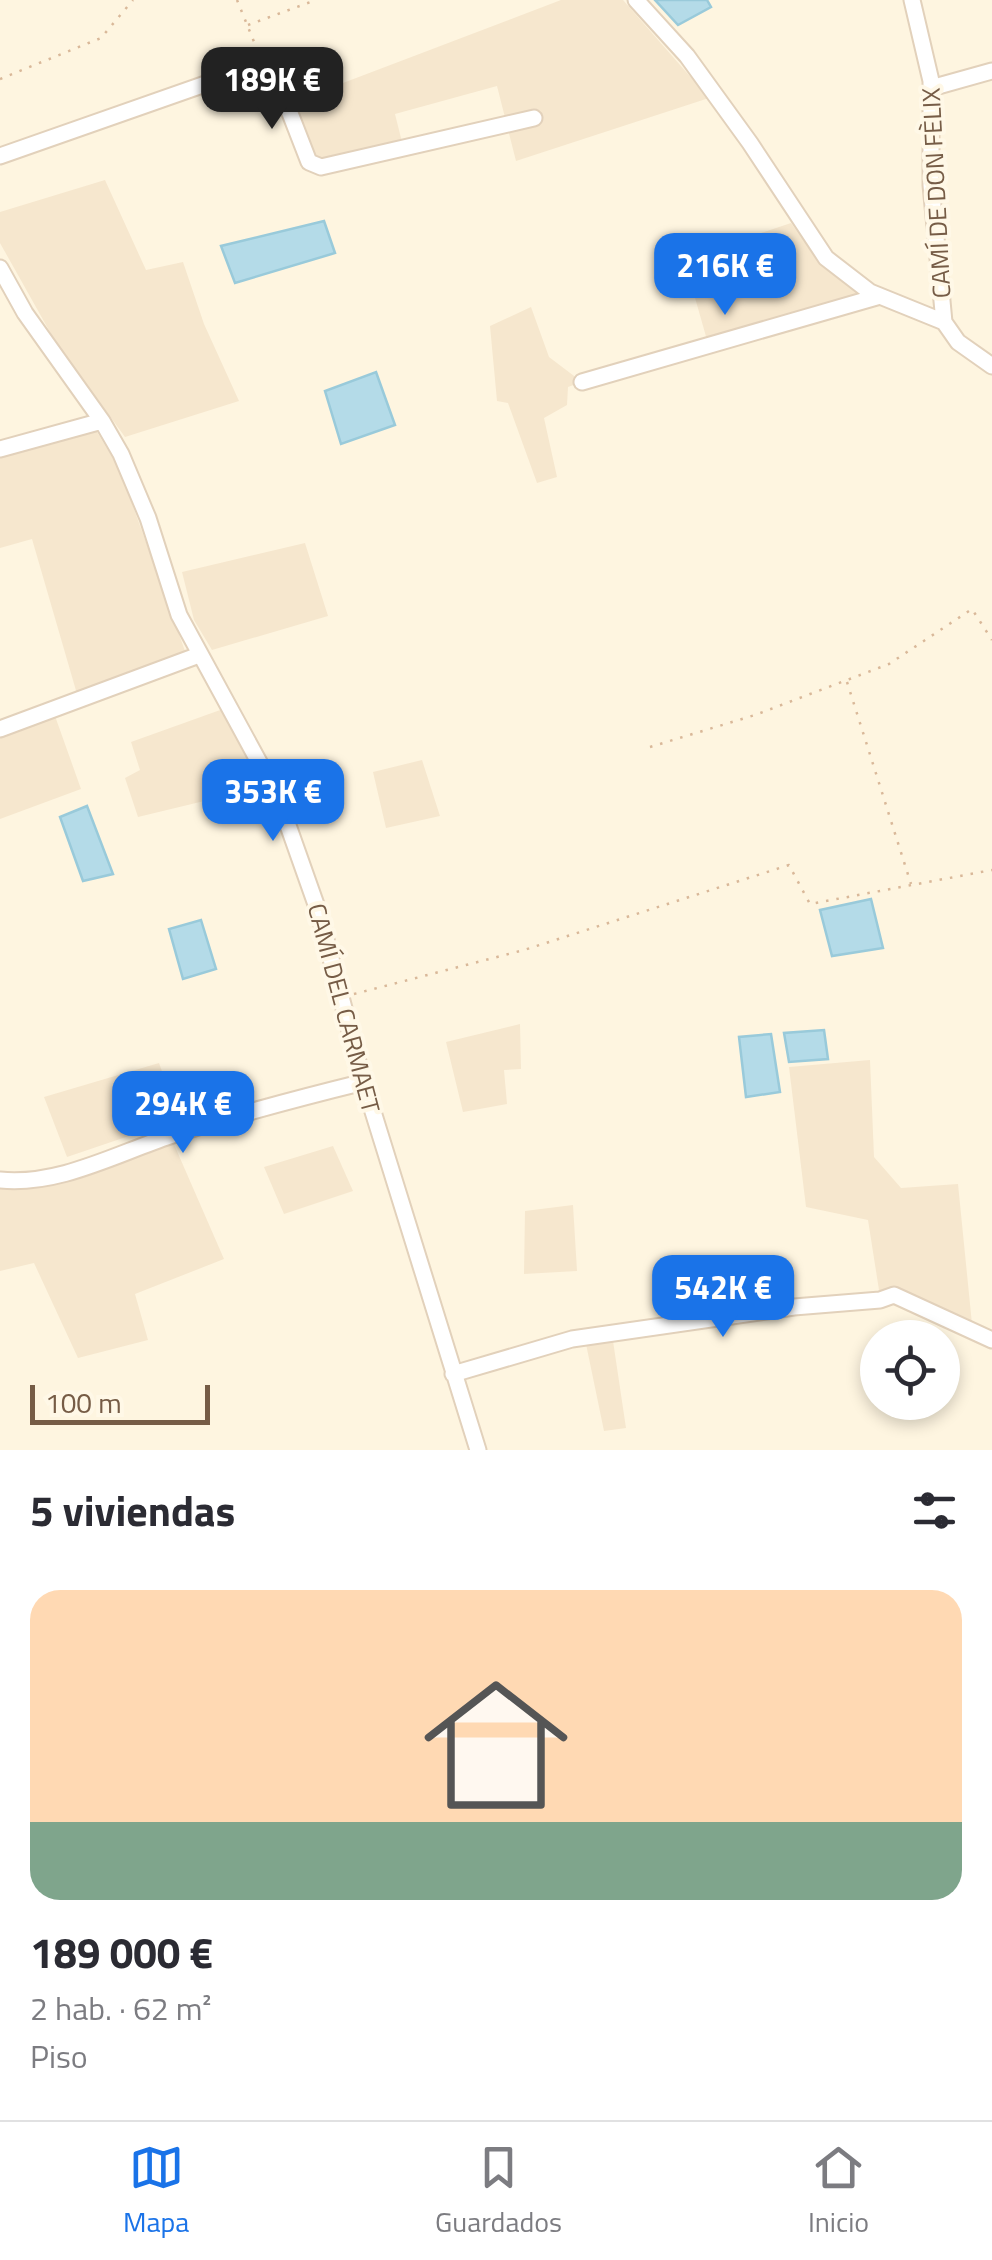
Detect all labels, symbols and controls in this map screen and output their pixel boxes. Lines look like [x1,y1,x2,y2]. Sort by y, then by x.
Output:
pin: 189K € [191,47,353,132]
text: 189K € [223,55,321,103]
street label: CAMÍ DE DON FÈLIX [912,87,960,299]
pin: 216K € [644,233,806,318]
text: 216K € [676,241,774,289]
pin: 353K € [192,759,354,844]
text: 353K € [224,767,322,815]
street label: CAMÍ DEL CARMAET [298,899,390,1117]
pin: 294K € [102,1071,264,1156]
text: 294K € [134,1079,232,1127]
pin: 542K € [642,1255,804,1340]
text: 542K € [674,1263,772,1311]
map controls [860,1320,960,1420]
button: locate [860,1320,960,1420]
scale bar [30,1380,210,1424]
text: 100 m [45,1381,122,1424]
text: 5 viviendas [30,1478,235,1542]
icon: filters [907,1483,962,1538]
icon: home [406,1655,586,1835]
text: 189 000 € [30,1920,213,1984]
text: 2 hab. · 62 m² [30,1984,212,2032]
text: Piso [30,2032,88,2080]
tab: Mapa [123,2140,189,2243]
tab: Guardados [435,2140,562,2243]
tab: Inicio [808,2140,869,2243]

